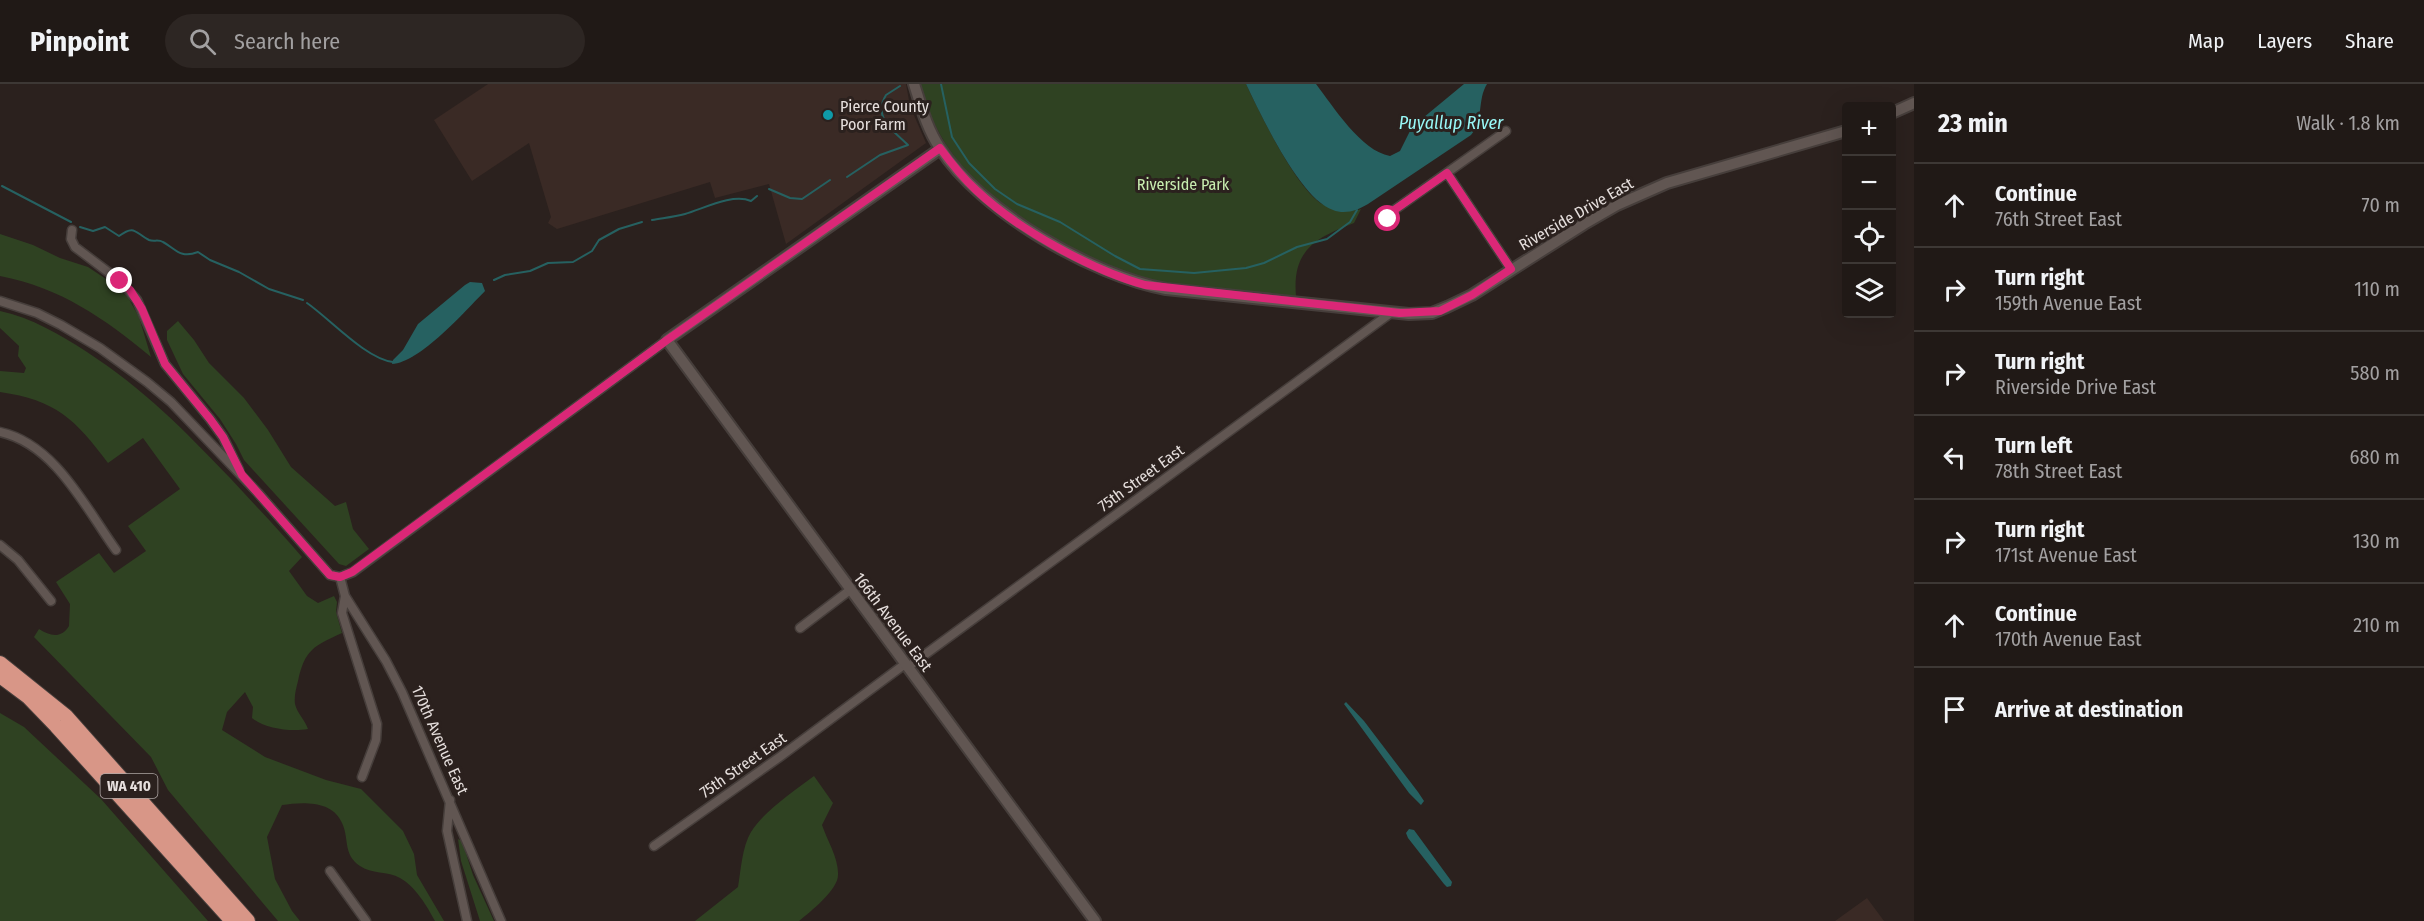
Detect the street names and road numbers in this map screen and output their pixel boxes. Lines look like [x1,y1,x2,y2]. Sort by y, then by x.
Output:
street label: Riverside Drive East [1515,173,1637,254]
street label: 75th Street East [1095,440,1188,515]
street label: 166th Avenue East [850,569,937,676]
street label: 170th Avenue East [407,683,473,798]
street label: 75th Street East [696,728,790,802]
road number: WA 410 [100,774,158,798]

